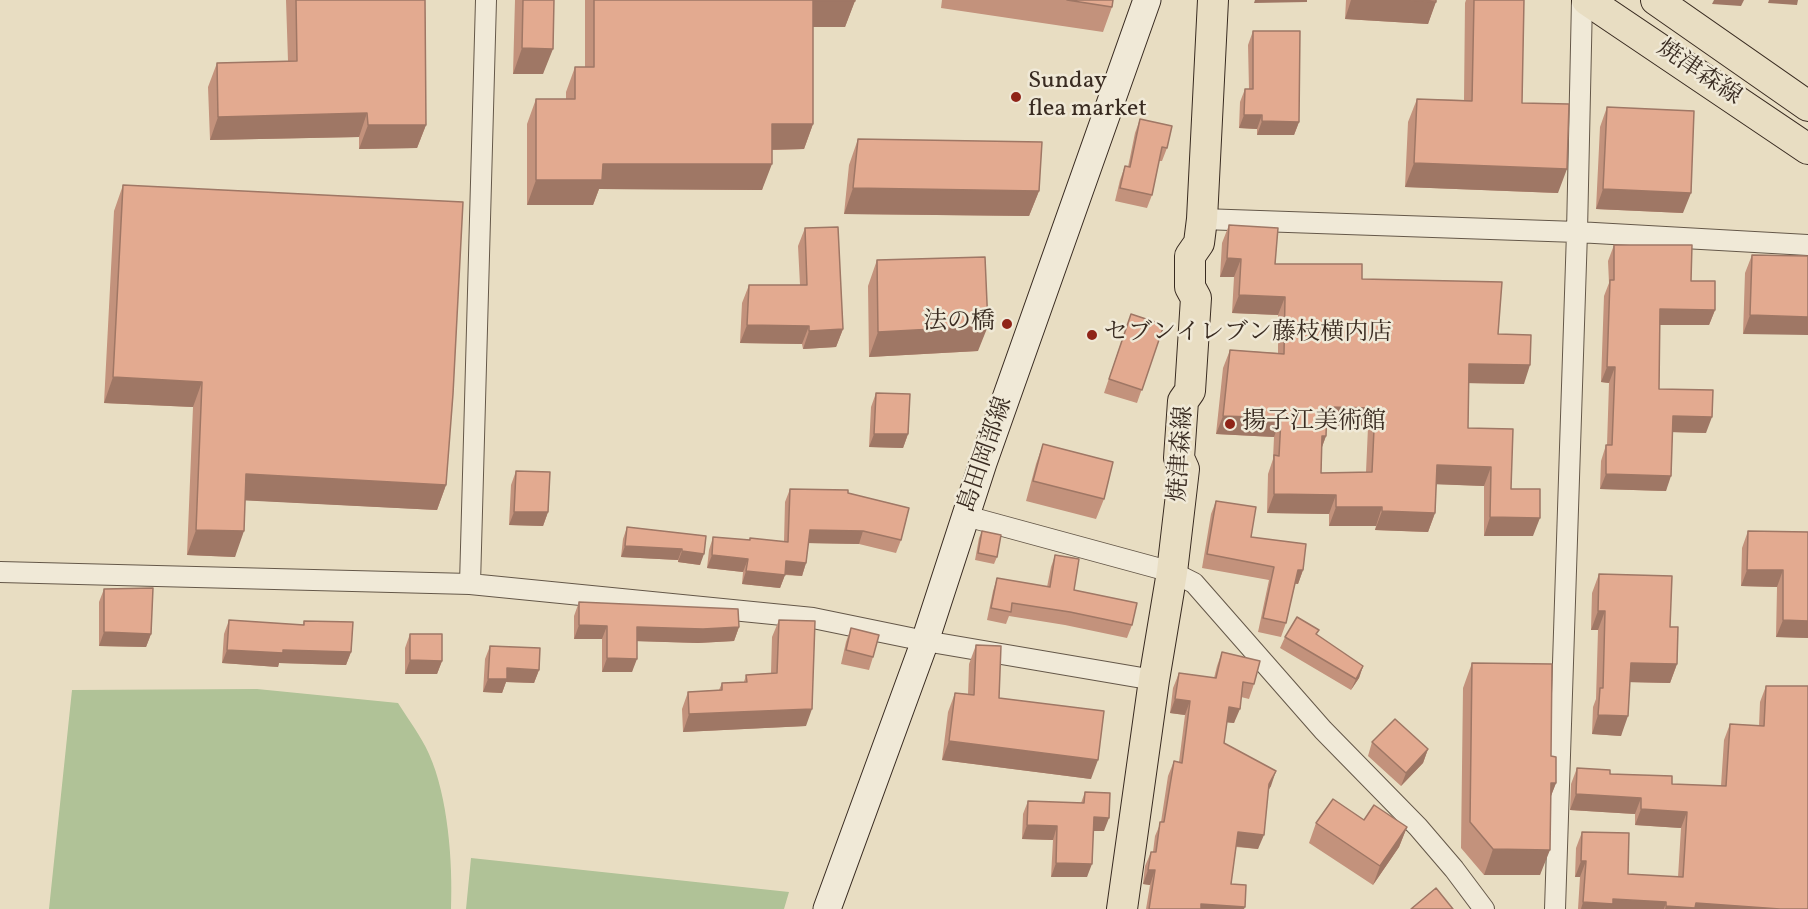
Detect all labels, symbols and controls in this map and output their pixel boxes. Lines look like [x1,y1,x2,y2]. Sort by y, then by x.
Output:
street label: 焼津森線 [1650,35,1746,113]
place label: Sunday flea market [1028,69,1147,125]
marker: Sunday flea market [1009,90,1023,104]
place label: 法の橋 [923,310,995,338]
marker: 法の橋 [1000,317,1014,331]
place label: セブンイレブン藤枝横内店 [1104,321,1392,349]
marker: セブンイレブン藤枝横内店 [1085,328,1099,342]
street label: 島田岡部線 [954,394,1020,516]
street label: 焼津森線 [1165,405,1201,503]
place label: 揚子江美術館 [1242,410,1386,438]
marker: 揚子江美術館 [1223,417,1237,431]

